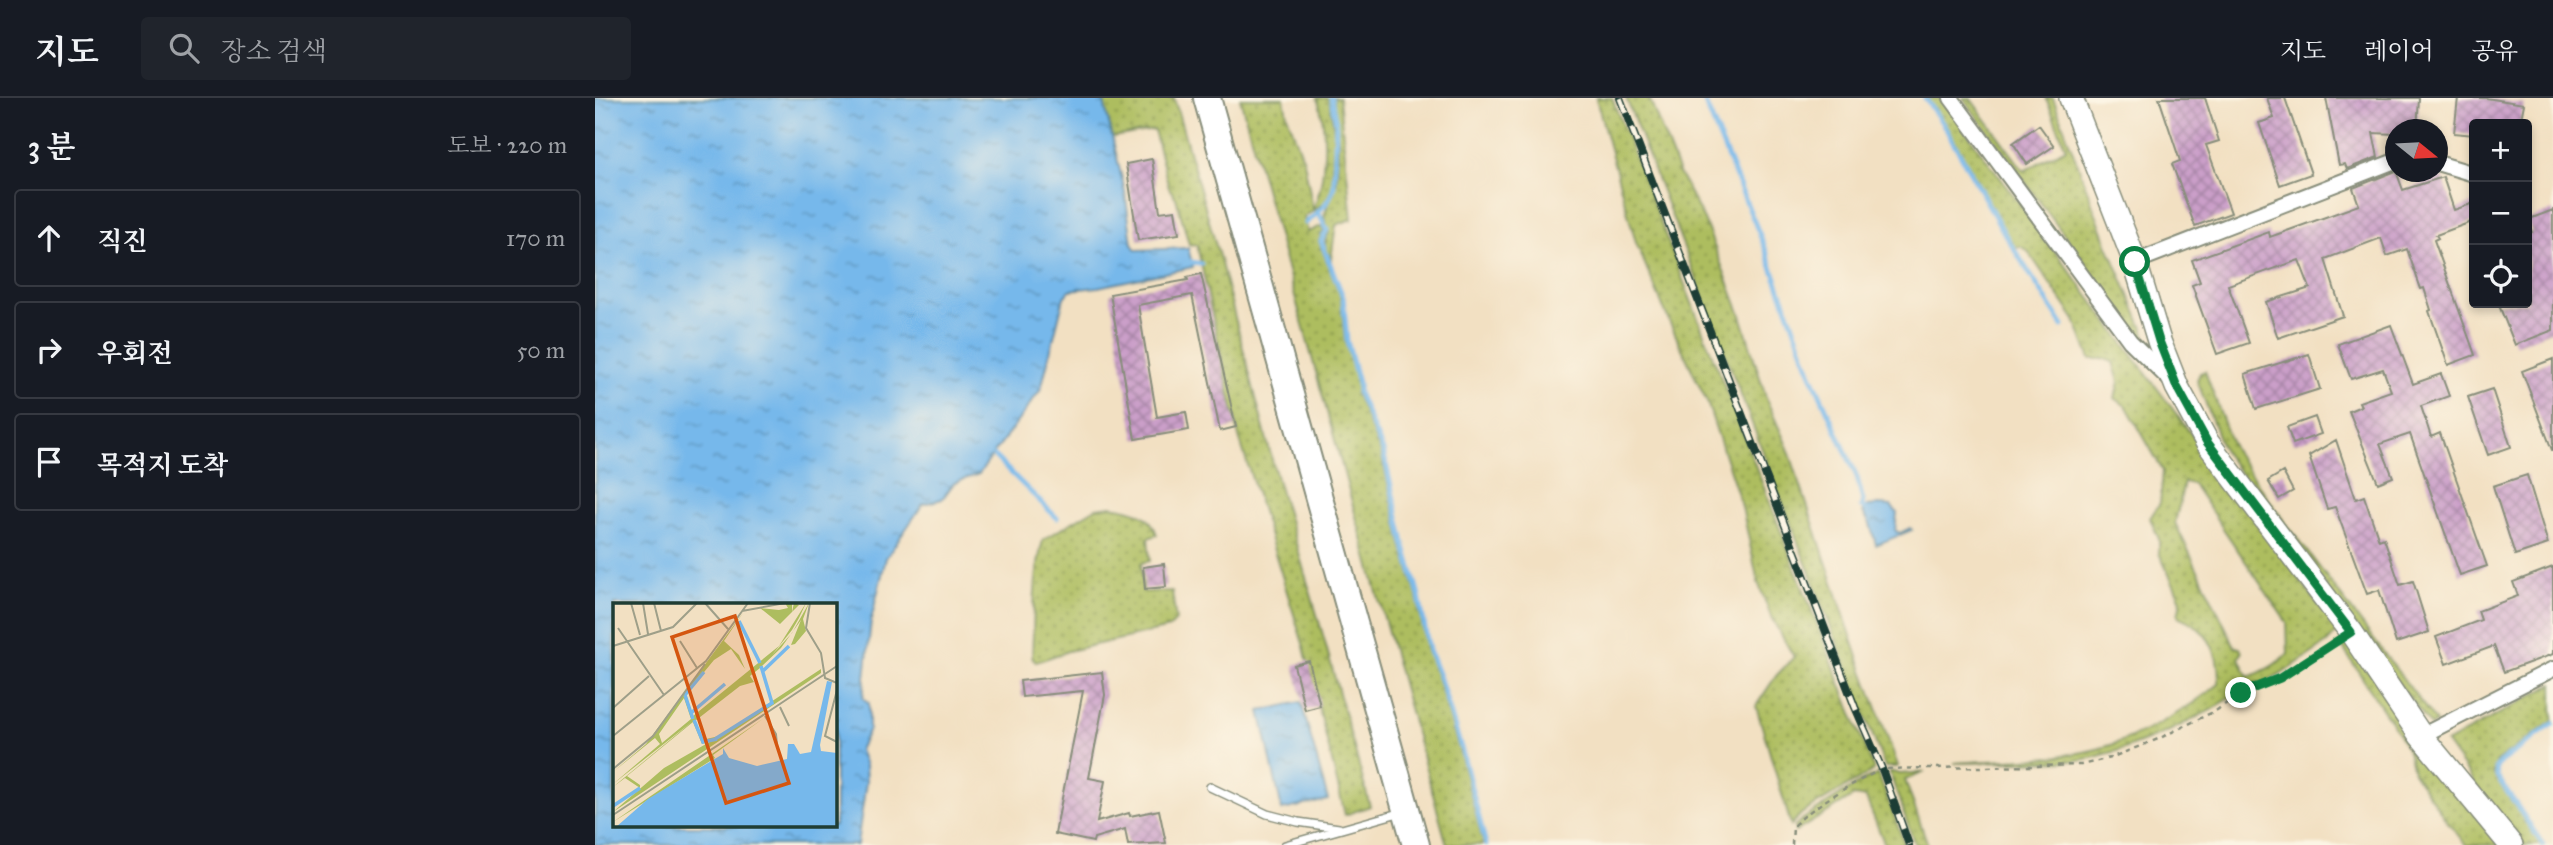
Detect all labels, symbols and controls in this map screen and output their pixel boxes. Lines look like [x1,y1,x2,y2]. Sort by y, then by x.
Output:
search box [141,17,631,80]
icon: search [165,29,203,67]
text: 지도 [35,32,99,72]
text: 장소 검색 [221,35,327,67]
text: 지도 [2280,36,2326,66]
text: 레이어 [2364,36,2434,66]
text: 공유 [2472,36,2518,66]
north arrow [2385,119,2448,182]
map controls [2469,119,2532,308]
button: + [2469,119,2532,182]
text: 3 분 [28,129,75,165]
text: 도보 · 220 m [447,131,567,159]
button: − [2469,182,2532,245]
icon: ahead [30,219,68,257]
text: 170 m [506,224,565,252]
text: 직진 [97,225,147,257]
button: locate [2469,245,2532,308]
route start [2119,246,2150,277]
icon: right [30,331,68,369]
text: 50 m [517,336,565,364]
text: 우회전 [97,337,172,369]
icon: arrive [30,443,68,481]
text: 목적지 도착 [97,449,228,481]
inset map [613,603,837,828]
route end [2225,677,2256,708]

